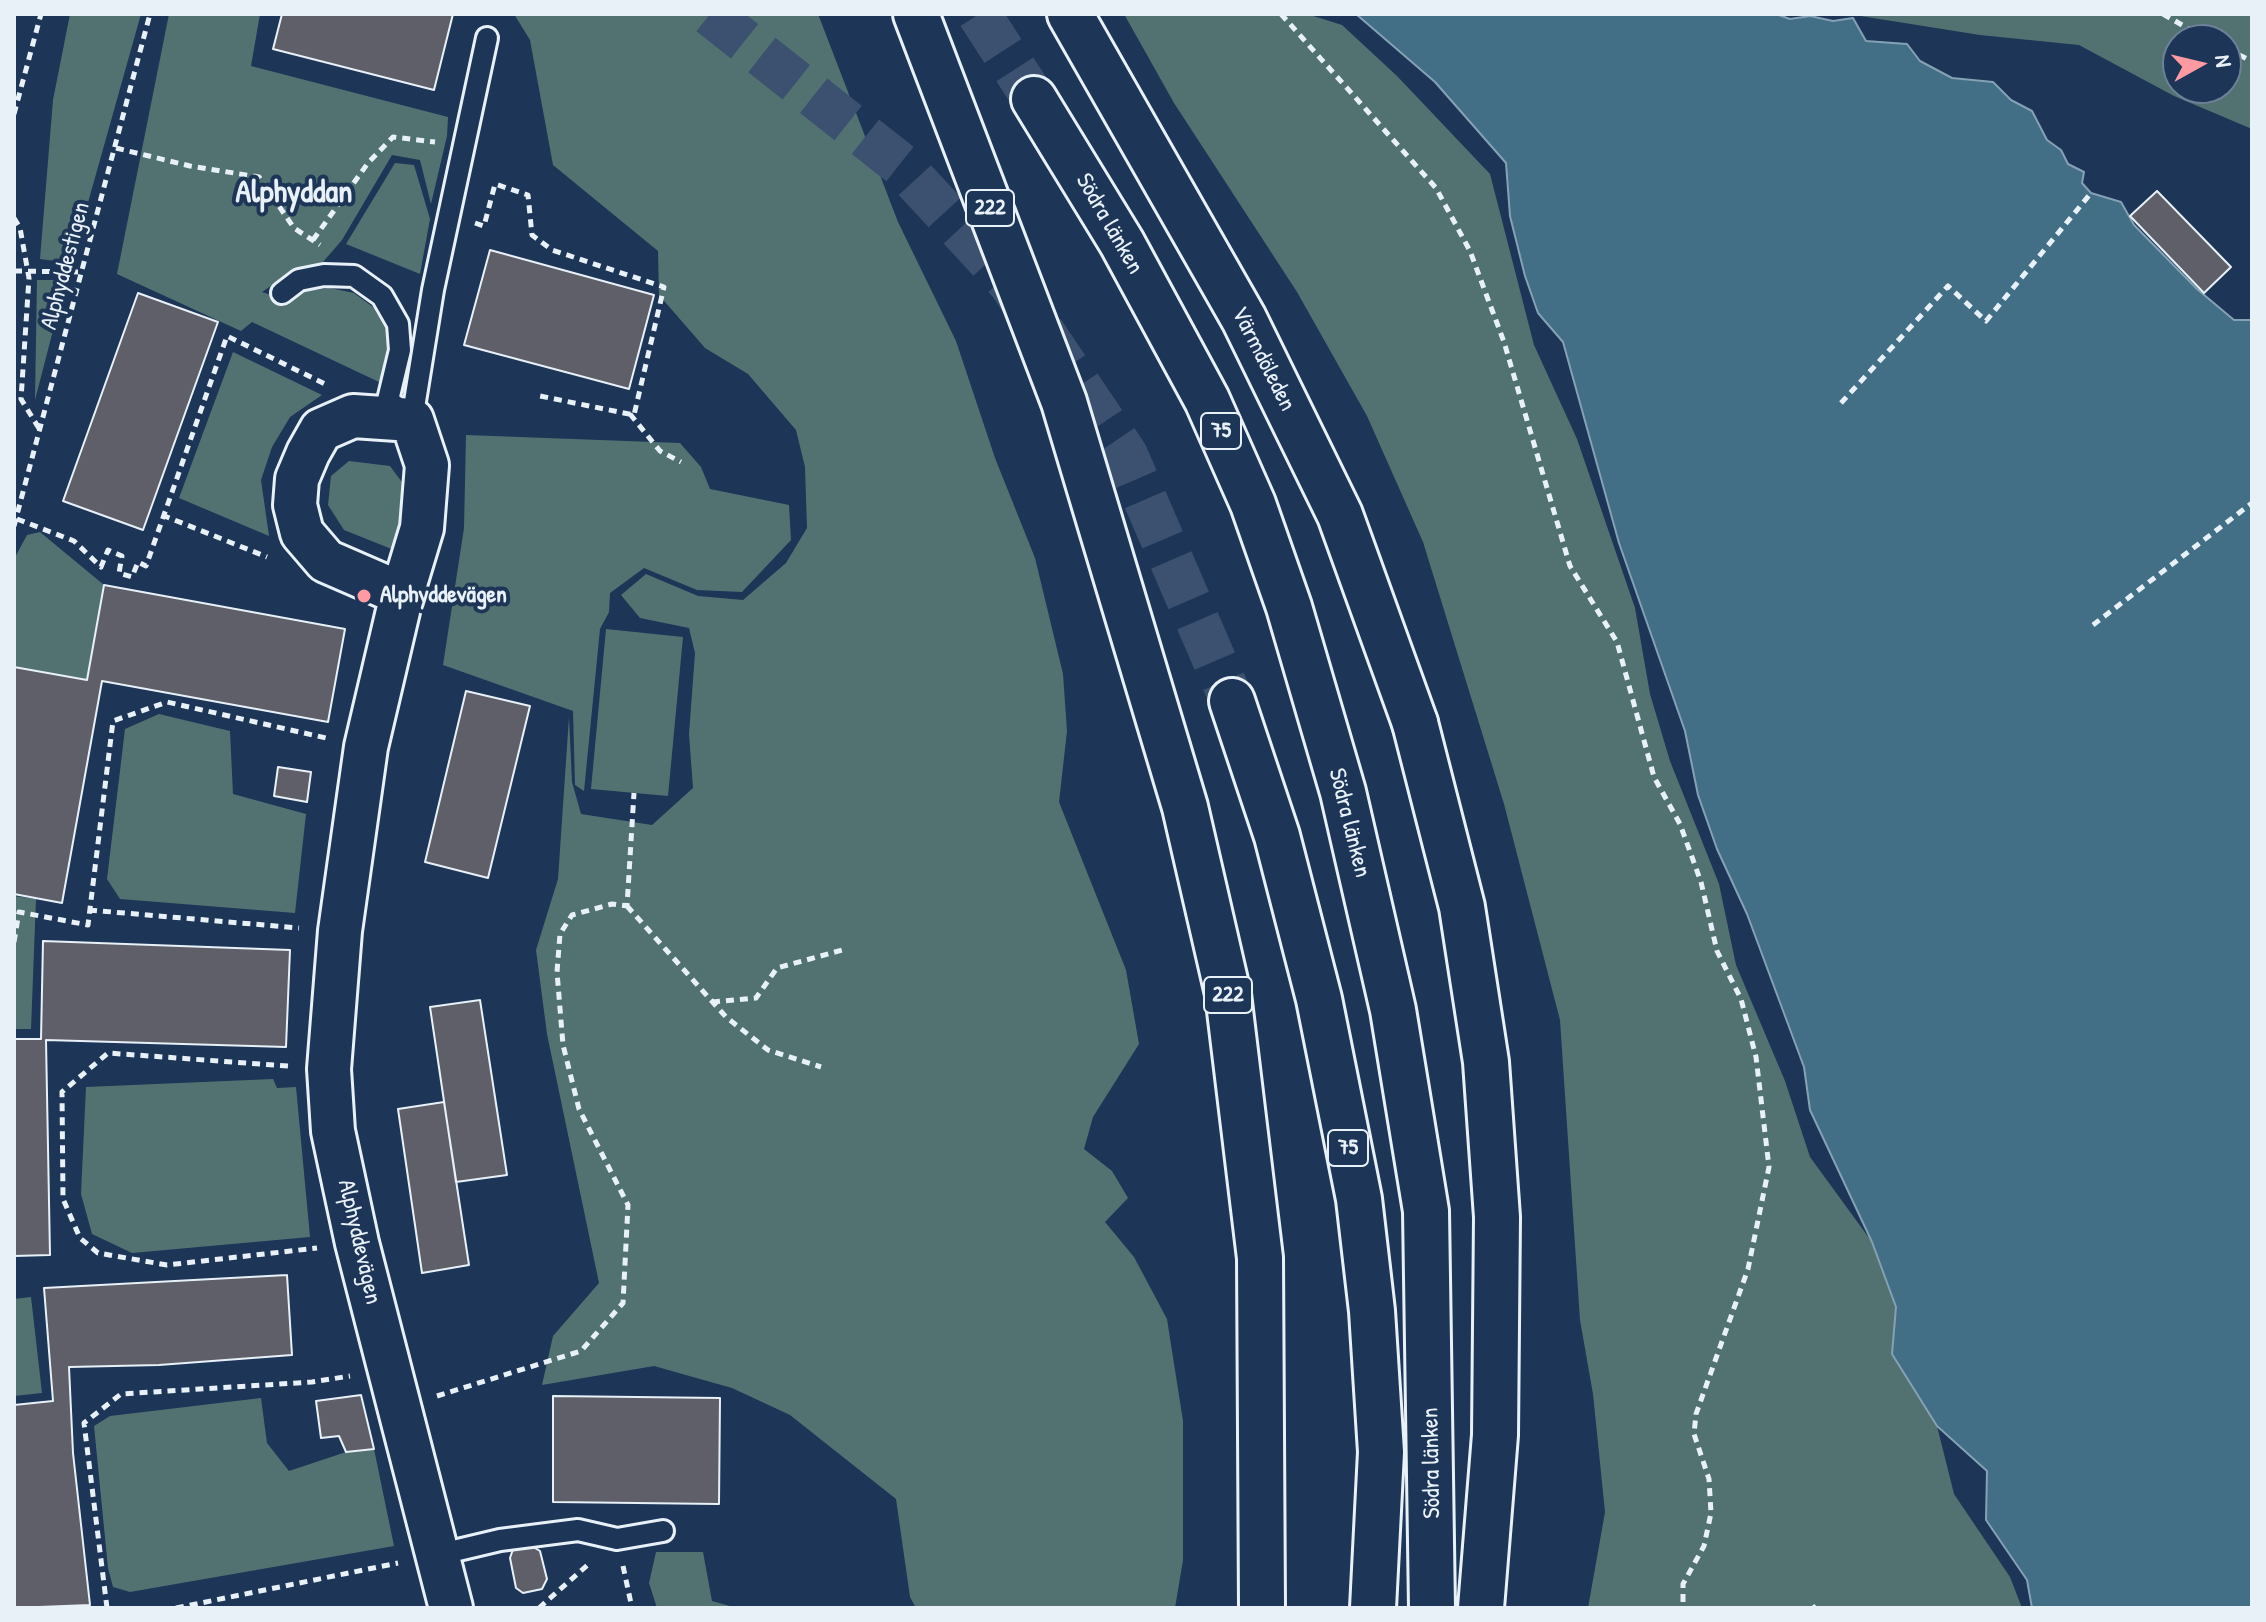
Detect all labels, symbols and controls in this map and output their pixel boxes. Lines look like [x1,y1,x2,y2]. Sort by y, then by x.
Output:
north arrow [2162,24,2242,104]
text: N [2208,53,2239,69]
street label: Södra länken [1069,169,1149,279]
district label: Alphyddan [236,174,352,212]
road number: 222 [966,190,1014,226]
street label: Alphyddestigen [35,199,97,333]
street label: Värmdöleden [1224,302,1302,416]
road number: 75 [1201,413,1241,449]
place label: Alphyddevägen [380,582,507,610]
marker: Alphyddevägen [355,587,373,605]
street label: Södra länken [1322,766,1376,880]
road number: 222 [1204,977,1252,1013]
road number: 75 [1328,1130,1368,1166]
street label: Alphyddevägen [331,1177,387,1307]
street label: Södra länken [1417,1407,1447,1519]

